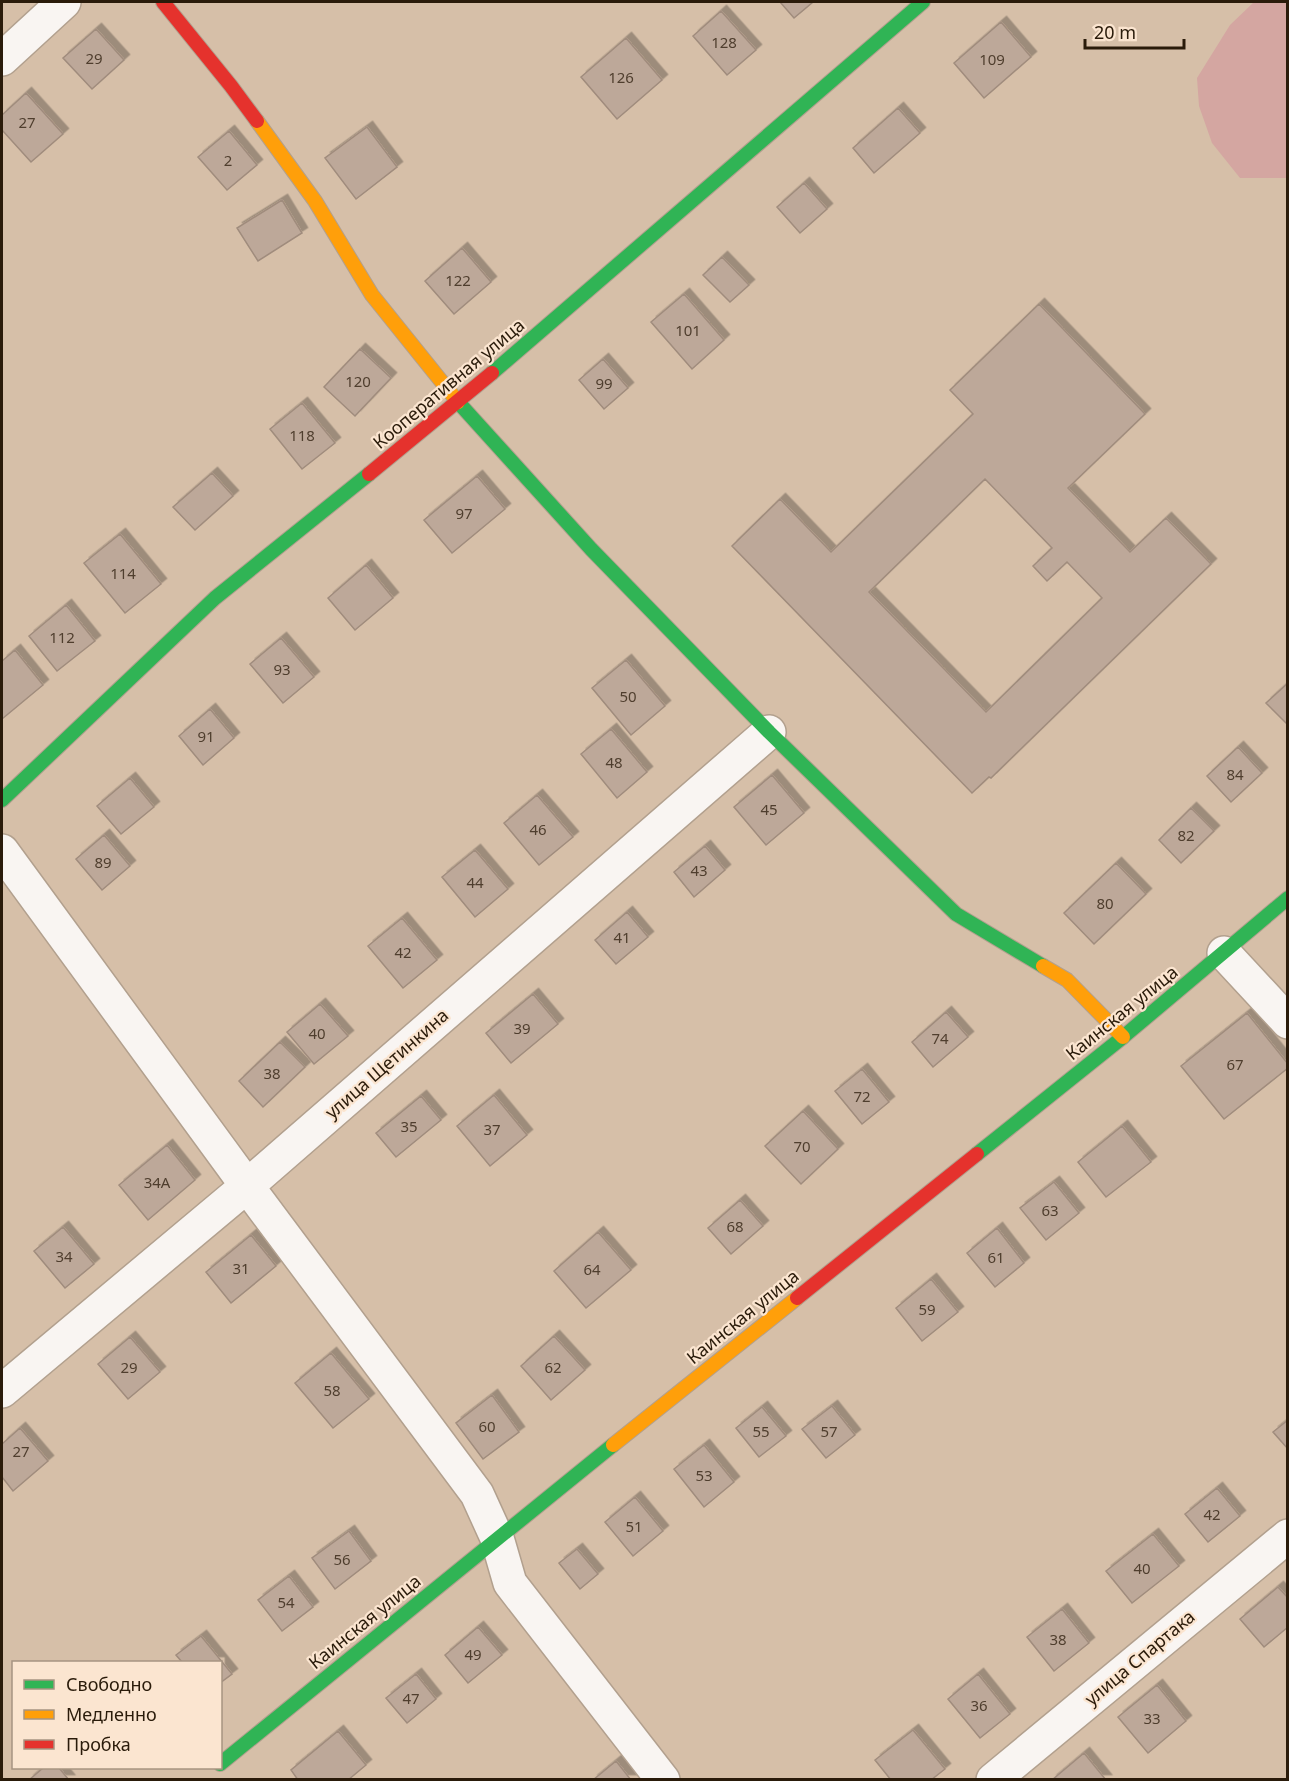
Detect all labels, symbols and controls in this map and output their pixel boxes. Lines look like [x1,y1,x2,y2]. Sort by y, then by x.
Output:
scale bar [1085,12,1184,50]
text: 20 m [1094,20,1136,44]
house number: 128 [711,32,737,52]
house number: 29 [85,48,103,68]
house number: 109 [979,49,1005,69]
house number: 126 [608,67,634,87]
house number: 27 [18,112,36,132]
house number: 2 [224,150,232,170]
house number: 122 [445,270,471,290]
street label: Кооперативная улица [368,313,529,454]
house number: 101 [675,320,701,340]
house number: 120 [345,371,371,391]
house number: 99 [595,373,613,393]
house number: 118 [289,425,315,445]
house number: 97 [455,503,473,523]
house number: 114 [110,563,136,583]
house number: 112 [49,627,75,647]
house number: 93 [273,659,291,679]
house number: 50 [619,686,637,706]
house number: 91 [197,726,215,746]
house number: 48 [605,752,623,772]
house number: 84 [1226,764,1244,784]
house number: 45 [760,799,778,819]
house number: 46 [529,819,547,839]
house number: 82 [1177,825,1195,845]
house number: 89 [94,852,112,872]
house number: 43 [690,860,708,880]
house number: 44 [466,872,484,892]
house number: 80 [1096,893,1114,913]
house number: 41 [613,927,631,947]
house number: 42 [394,942,412,962]
street label: Каинская улица [1060,960,1182,1065]
street label: улица Щетинкина [319,1003,453,1124]
house number: 39 [513,1018,531,1038]
house number: 40 [308,1023,326,1043]
house number: 74 [931,1028,949,1048]
house number: 67 [1226,1054,1244,1074]
house number: 38 [263,1063,281,1083]
house number: 72 [853,1086,871,1106]
house number: 35 [400,1116,418,1136]
house number: 37 [483,1119,501,1139]
house number: 70 [793,1136,811,1156]
house number: 34А [144,1172,171,1192]
house number: 63 [1041,1200,1059,1220]
house number: 68 [726,1216,744,1236]
house number: 34 [55,1246,73,1266]
house number: 61 [987,1247,1005,1267]
house number: 31 [232,1258,250,1278]
house number: 64 [583,1259,601,1279]
street label: Каинская улица [681,1264,803,1369]
house number: 59 [918,1299,936,1319]
house number: 29 [120,1357,138,1377]
house number: 62 [544,1357,562,1377]
house number: 58 [323,1380,341,1400]
house number: 60 [478,1416,496,1436]
house number: 55 [752,1421,770,1441]
house number: 57 [820,1421,838,1441]
house number: 27 [12,1441,30,1461]
house number: 53 [695,1465,713,1485]
house number: 42 [1203,1504,1221,1524]
house number: 51 [625,1516,643,1536]
house number: 56 [333,1549,351,1569]
house number: 40 [1133,1558,1151,1578]
street label: Каинская улица [303,1569,425,1674]
house number: 54 [277,1592,295,1612]
street label: улица Спартака [1079,1604,1199,1710]
house number: 38 [1049,1629,1067,1649]
house number: 49 [464,1644,482,1664]
legend [12,1661,222,1769]
text: Свободно [66,1672,152,1696]
house number: 47 [402,1688,420,1708]
house number: 36 [970,1695,988,1715]
text: Медленно [66,1702,157,1726]
house number: 33 [1143,1708,1161,1728]
text: Пробка [66,1732,131,1756]

